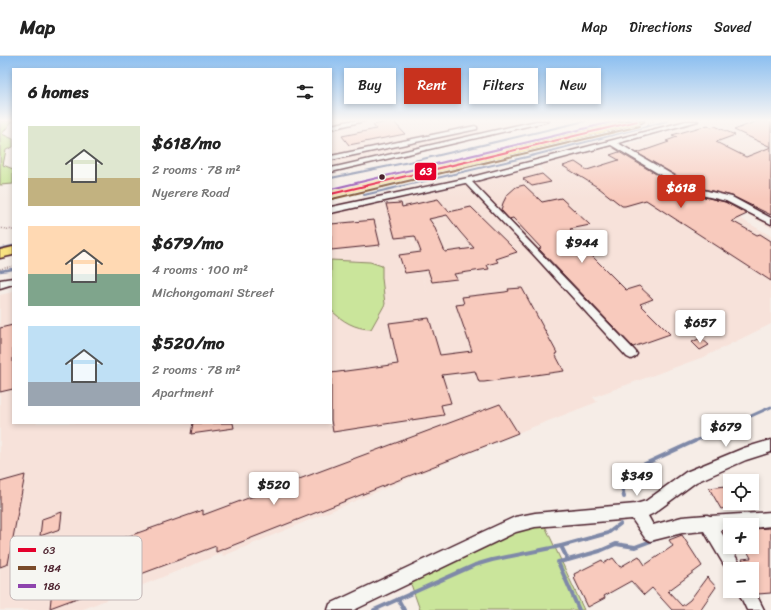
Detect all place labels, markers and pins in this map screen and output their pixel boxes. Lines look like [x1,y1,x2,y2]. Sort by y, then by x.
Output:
unlabelled marker [377,172,387,182]
pin: $618 [657,175,705,209]
pin: $944 [558,230,606,264]
pin: $657 [676,310,724,344]
pin: $679 [702,414,750,448]
pin: $349 [613,463,661,497]
pin: $520 [250,472,298,506]

